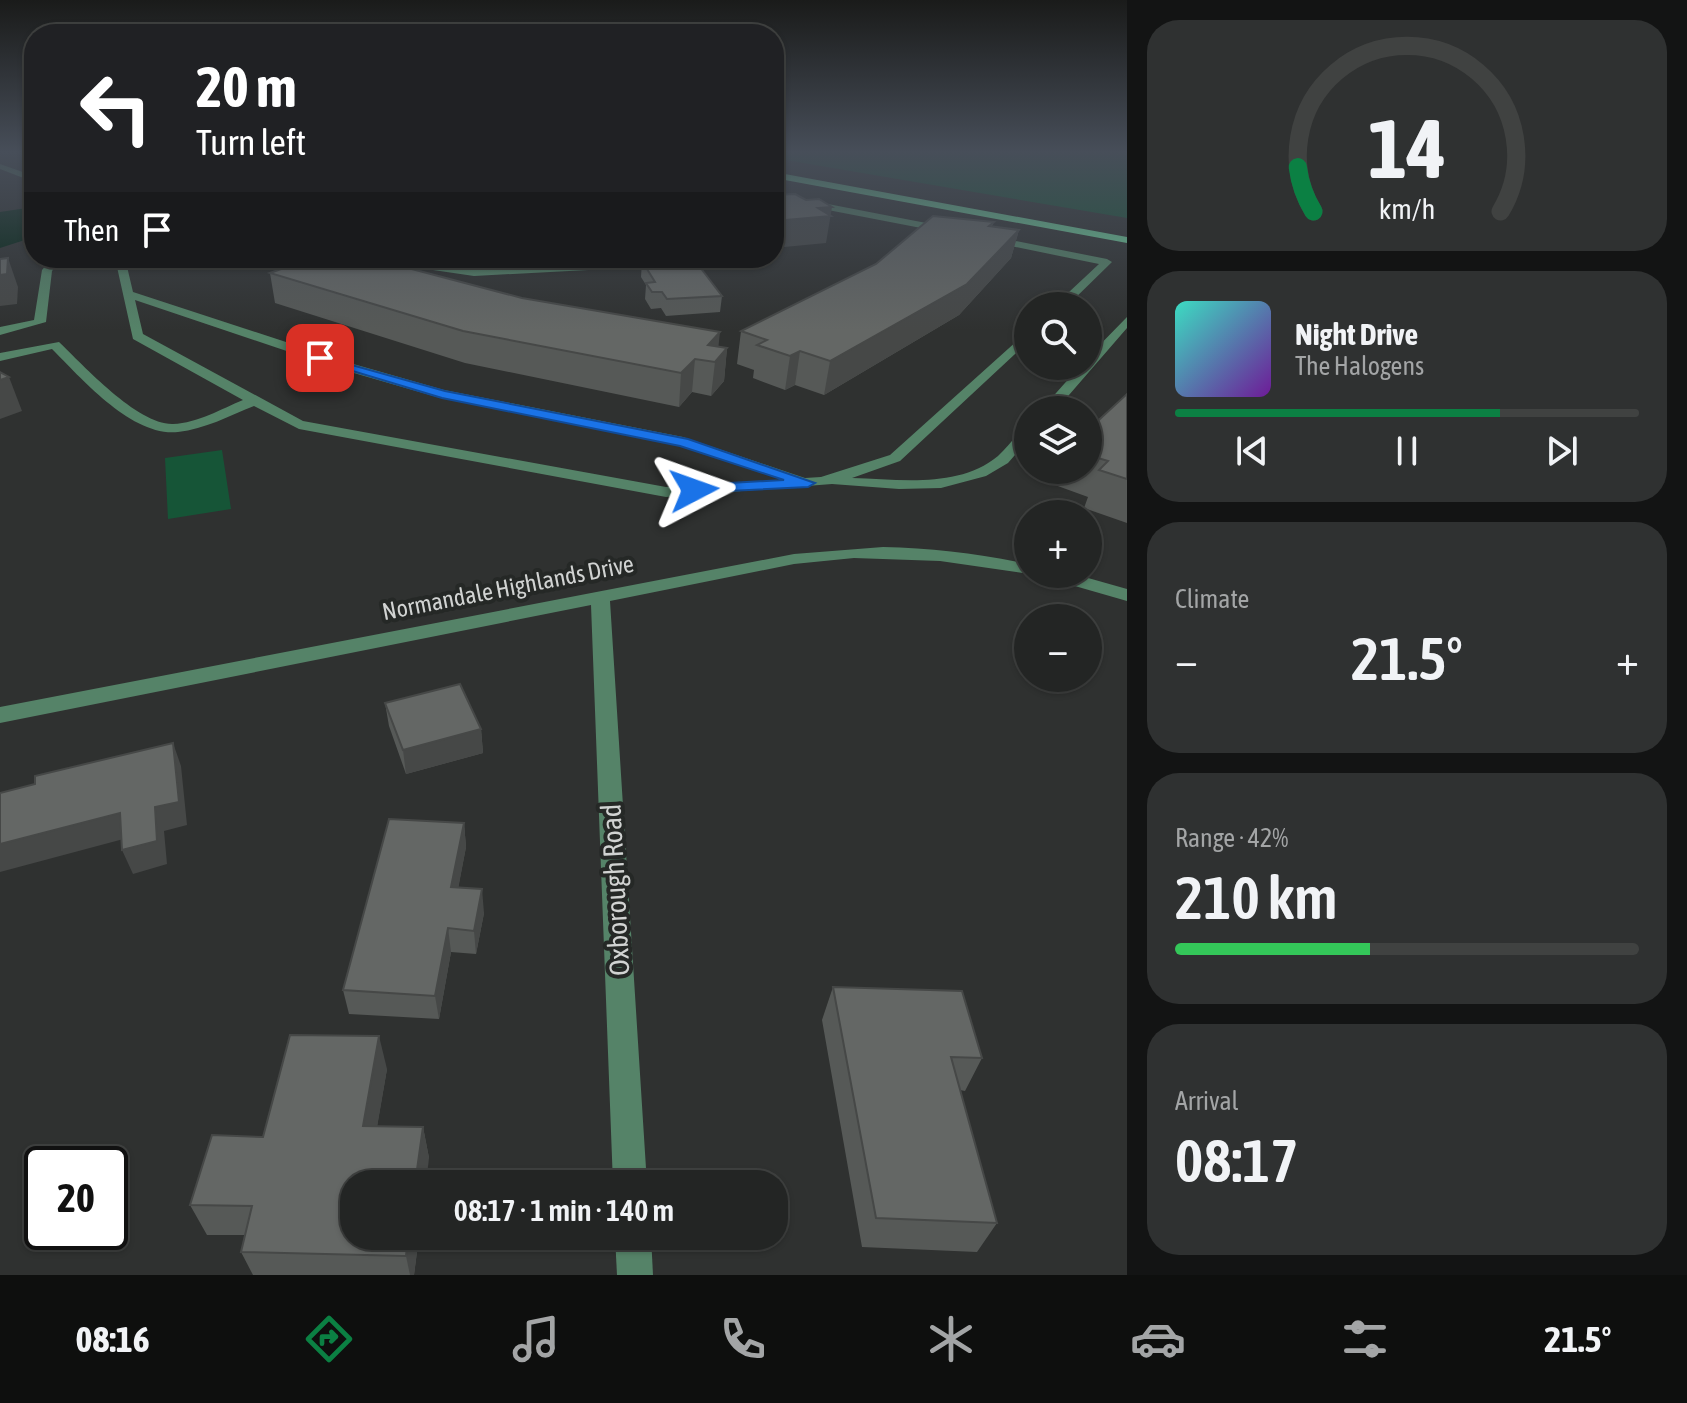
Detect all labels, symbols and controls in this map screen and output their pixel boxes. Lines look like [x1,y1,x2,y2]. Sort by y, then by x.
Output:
text: 20 m [196,55,297,119]
icon: left [64,56,168,160]
text: 14 [1368,99,1446,195]
text: Turn left [196,121,306,163]
text: km/h [1379,192,1435,225]
icon: arrive [135,208,179,252]
text: Then [64,213,119,247]
map controls [1014,292,1102,692]
button: search [1014,292,1102,380]
text: Night Drive [1295,317,1418,351]
pin [286,324,354,392]
icon: arrive [298,336,342,380]
text: The Halogens [1295,351,1424,381]
button: layers [1014,396,1102,484]
icon: previous [1230,429,1274,473]
icon: pause [1385,429,1429,473]
icon: next [1540,429,1584,473]
position arrow [652,448,736,532]
button: + [1014,500,1102,588]
street label: Normandale Highlands Drive [380,550,636,625]
text: Climate [1175,584,1249,614]
button: − [1014,604,1102,692]
text: 21.5° [1351,624,1463,693]
text: − [1175,634,1198,684]
text: + [1616,634,1639,684]
street label: Oxborough Road [595,803,635,977]
text: Range · 42% [1175,823,1288,853]
text: 210 km [1175,863,1337,932]
text: Arrival [1175,1086,1239,1116]
text: 08:17 [1175,1126,1298,1195]
speed limit sign: 20 [24,1146,128,1250]
text: 08:17 · 1 min · 140 m [454,1193,674,1227]
icon: directions [301,1311,357,1367]
icon: music [508,1311,564,1367]
icon: phone [715,1311,771,1367]
icon: climate [923,1311,979,1367]
icon: car [1130,1311,1186,1367]
icon: filters [1337,1311,1393,1367]
text: 08:16 [76,1318,150,1360]
text: 21.5° [1544,1318,1611,1360]

